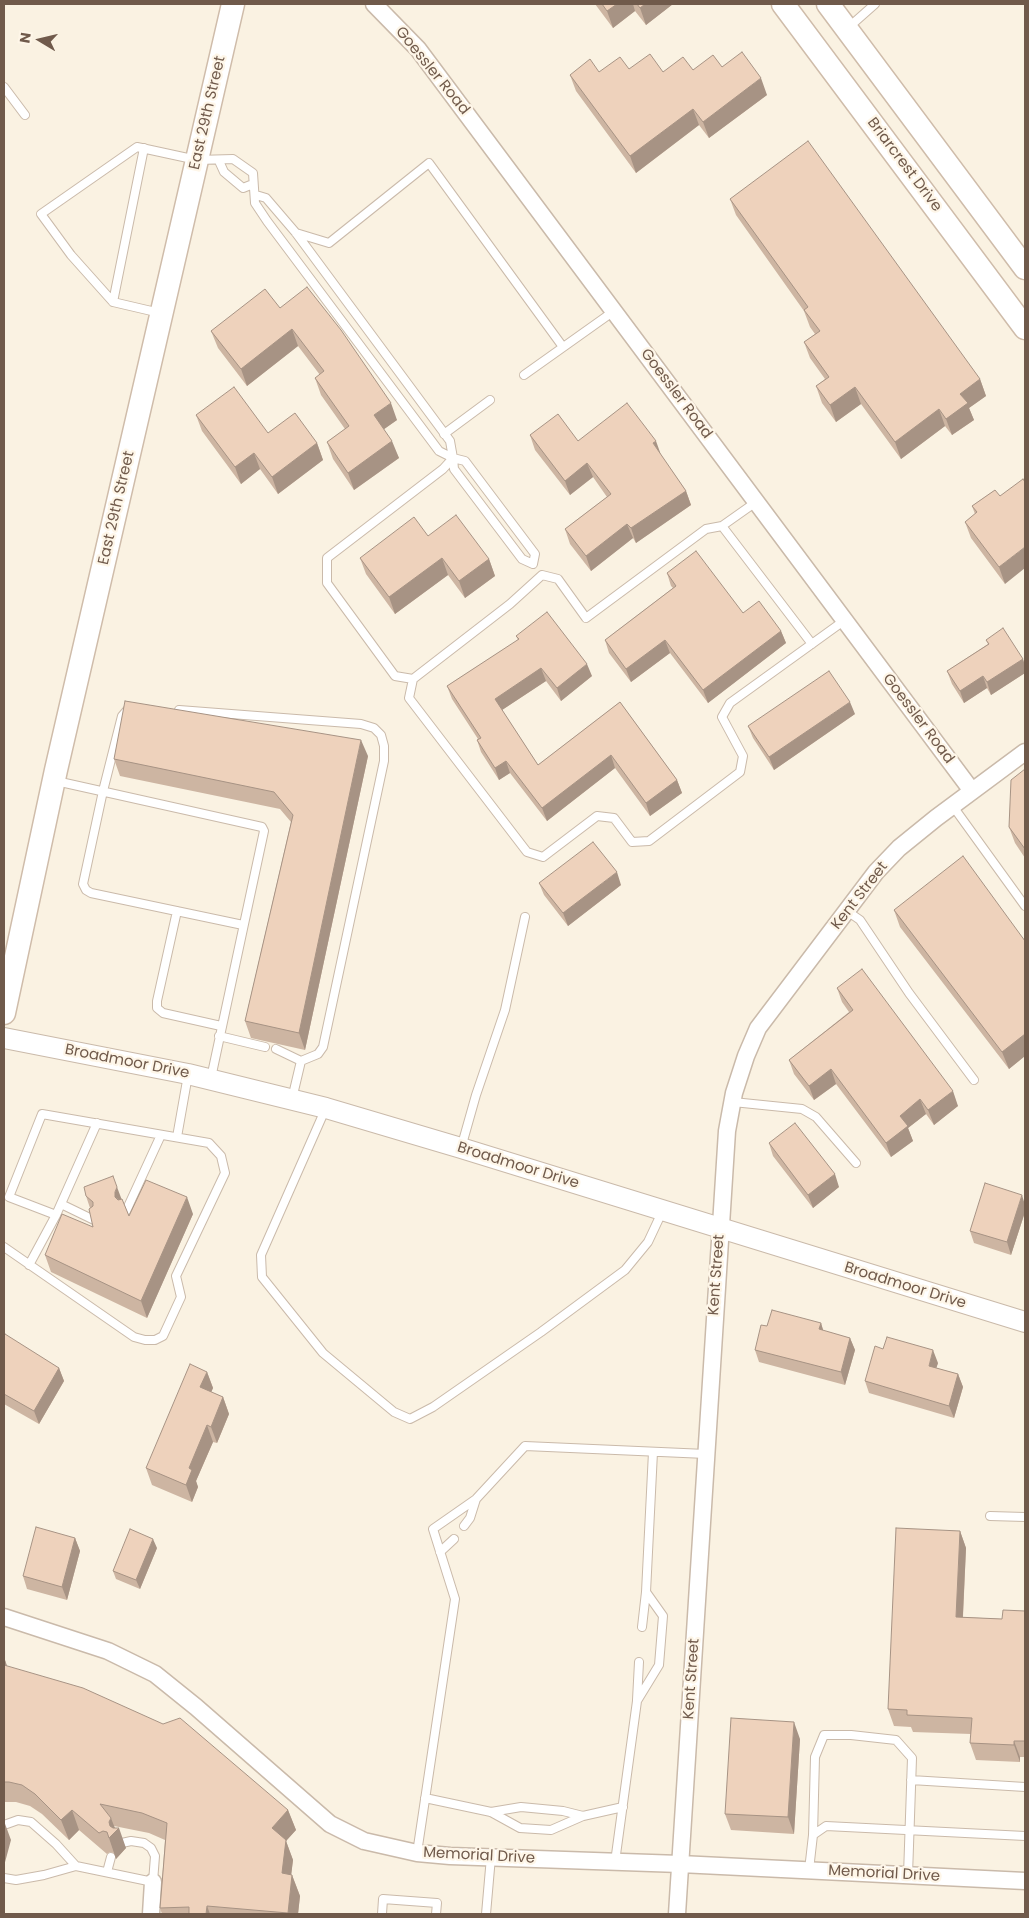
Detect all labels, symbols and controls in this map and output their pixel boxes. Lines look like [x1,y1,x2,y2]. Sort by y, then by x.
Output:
north arrow [15,15,65,65]
street label: Goessler Road [391,23,473,119]
text: N [14,31,36,44]
street label: East 29th Street [186,54,230,172]
street label: Briarcrest Drive [863,114,945,216]
street label: Goessler Road [636,346,716,442]
street label: East 29th Street [95,449,139,567]
street label: Goessler Road [878,671,958,767]
street label: Kent Street [828,858,892,934]
street label: Broadmoor Drive [63,1041,191,1083]
street label: Broadmoor Drive [455,1139,581,1193]
street label: Kent Street [705,1234,729,1316]
street label: Broadmoor Drive [842,1259,968,1313]
street label: Kent Street [680,1638,704,1720]
street label: Memorial Drive [423,1844,535,1868]
street label: Memorial Drive [828,1862,940,1886]

